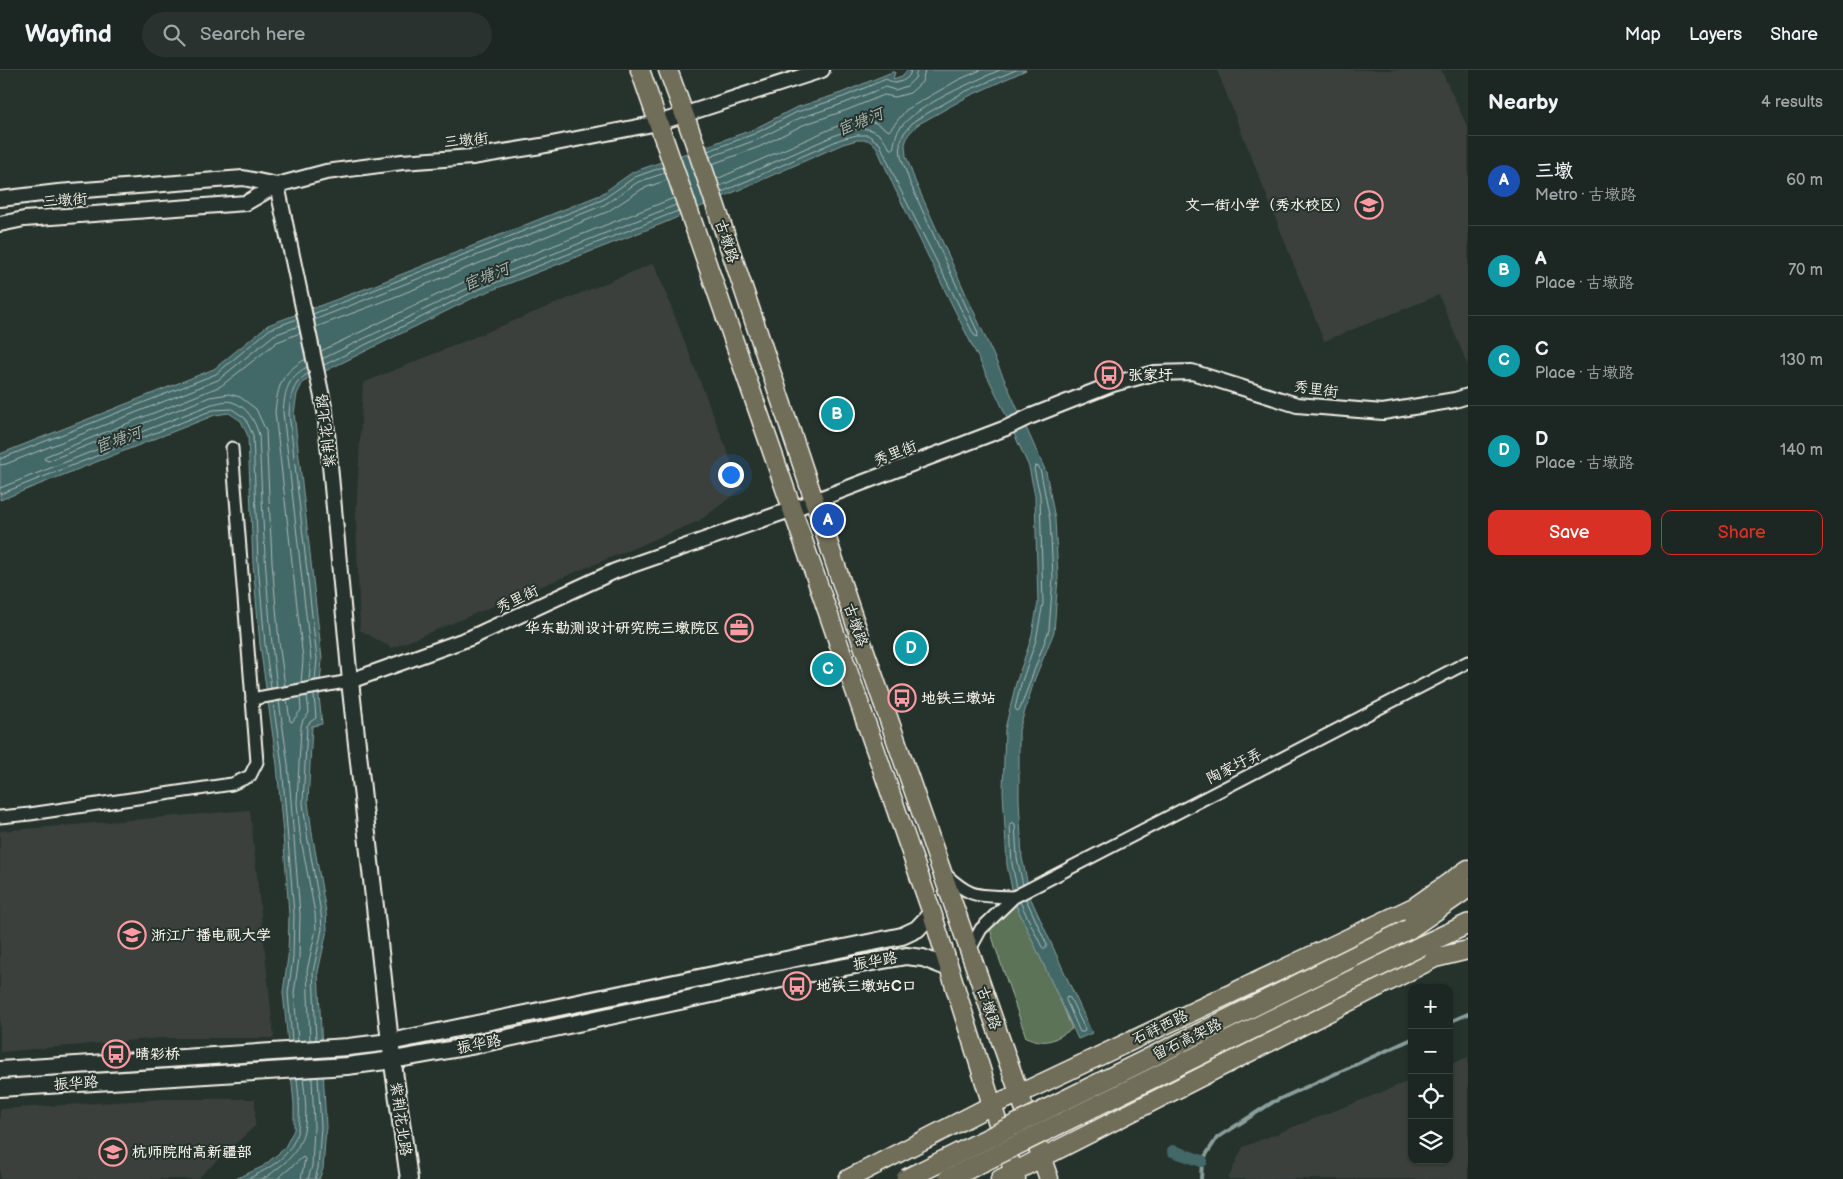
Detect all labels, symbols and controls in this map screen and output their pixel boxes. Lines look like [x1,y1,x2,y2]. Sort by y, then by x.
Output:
search box [142,12,492,57]
text: Wayfind [25,20,112,49]
icon: search [160,21,188,49]
text: Search here [200,23,305,46]
text: Map [1625,24,1661,45]
text: Layers [1689,24,1742,45]
text: Share [1770,24,1818,45]
text: Nearby [1488,90,1558,115]
text: 4 results [1761,93,1823,112]
water label: 宦塘河 [835,103,889,140]
street label: 三墩街 [443,129,489,152]
text: 三墩 [1535,160,1573,183]
text: A [1499,171,1509,190]
text: 60 m [1786,171,1823,190]
text: Metro · 古墩路 [1535,186,1636,205]
street label: 三墩街 [42,189,88,212]
school or university icon: 文一街小学（秀水校区） [1354,190,1384,220]
place label: 文一街小学（秀水校区） [1185,196,1350,215]
street label: 古墩路 [711,217,743,265]
text: A [1535,248,1547,271]
water label: 宦塘河 [461,258,515,295]
text: B [1498,261,1510,280]
text: 70 m [1788,261,1823,280]
text: Place · 古墩路 [1535,274,1634,293]
text: C [1535,338,1549,361]
text: C [1498,351,1510,370]
text: 130 m [1780,351,1823,370]
bus stop icon: 张家圩 [1094,360,1124,390]
text: Place · 古墩路 [1535,364,1634,383]
place label: 张家圩 [1128,366,1173,385]
street label: 秀里街 [1292,377,1340,402]
street label: 紫荆花北路 [312,393,340,469]
pin: B [821,395,853,433]
water label: 宦塘河 [93,422,147,458]
text: D [1535,428,1548,451]
street label: 秀里街 [871,437,920,470]
text: D [1498,441,1510,460]
text: 140 m [1780,441,1823,460]
text: Place · 古墩路 [1535,454,1634,473]
your location [718,462,744,488]
pin: A [812,501,844,539]
button: Save [1488,510,1651,555]
button: Share [1661,510,1823,555]
street label: 秀里街 [493,581,542,618]
street label: 古墩路 [839,601,872,650]
office icon: 华东勘测设计研究院三墩院区 [724,613,754,643]
place label: 华东勘测设计研究院三墩院区 [525,619,720,638]
pin: D [895,629,927,667]
pin: C [812,650,844,688]
bus stop icon: 地铁三墩站 [887,683,917,713]
place label: 地铁三墩站 [921,689,996,708]
street label: 陶家圩弄 [1203,744,1265,789]
school or university icon: 浙江广播电视大学 [117,920,147,950]
place label: 浙江广播电视大学 [151,926,271,945]
street label: 振华路 [851,948,899,975]
bus stop icon: 地铁三墩站C口 [782,971,812,1001]
place label: 地铁三墩站C口 [816,977,917,996]
street label: 古墩路 [972,984,1005,1033]
map controls [1408,984,1453,1164]
button: + [1408,984,1453,1029]
street label: 石祥西路 [1129,1006,1191,1049]
street label: 留石高架路 [1149,1014,1225,1064]
button: − [1408,1029,1453,1074]
street label: 振华路 [455,1031,503,1058]
bus stop icon: 晴彩桥 [101,1039,131,1069]
place label: 晴彩桥 [135,1045,180,1064]
street label: 振华路 [53,1072,99,1095]
button: locate [1408,1074,1453,1119]
street label: 紫荆花北路 [386,1081,415,1158]
button: layers [1408,1119,1453,1164]
school or university icon: 杭师院附高新疆部 [98,1137,128,1167]
place label: 杭师院附高新疆部 [132,1143,252,1162]

